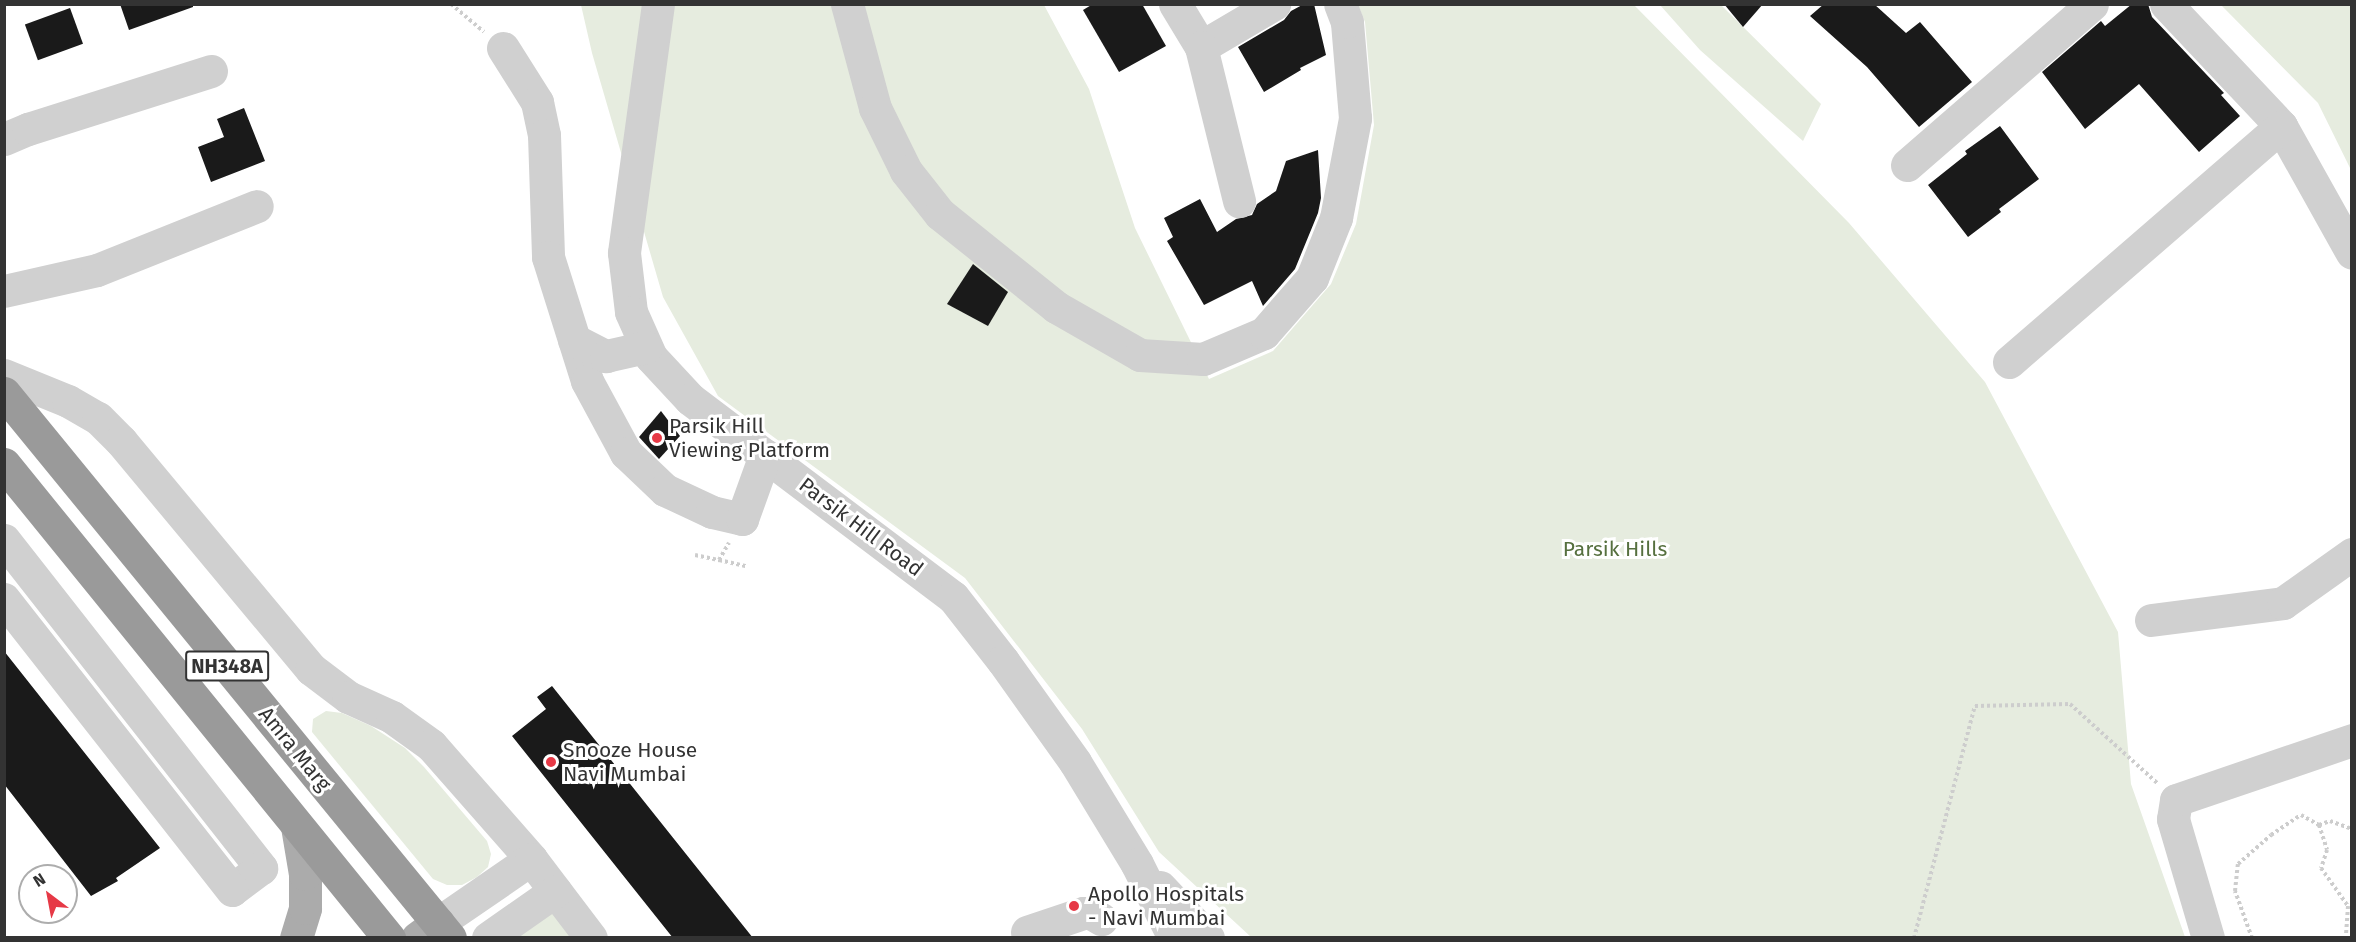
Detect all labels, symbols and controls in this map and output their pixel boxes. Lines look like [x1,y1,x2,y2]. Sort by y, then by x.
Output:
place label: Parsik Hill Viewing Platform [669,413,830,463]
marker: Parsik Hill Viewing Platform [650,431,664,445]
street label: Parsik Hill Road [794,472,928,582]
park label: Parsik Hills [1563,536,1667,562]
road number: NH348A [185,649,269,683]
street label: Amra Marg [253,702,337,796]
place label: Snooze House Navi Mumbai [563,737,697,787]
marker: Snooze House Navi Mumbai [544,755,558,769]
north arrow [18,864,78,924]
text: N [30,869,49,891]
place label: Apollo Hospitals - Navi Mumbai [1088,881,1244,931]
marker: Apollo Hospitals - Navi Mumbai [1065,897,1083,915]

